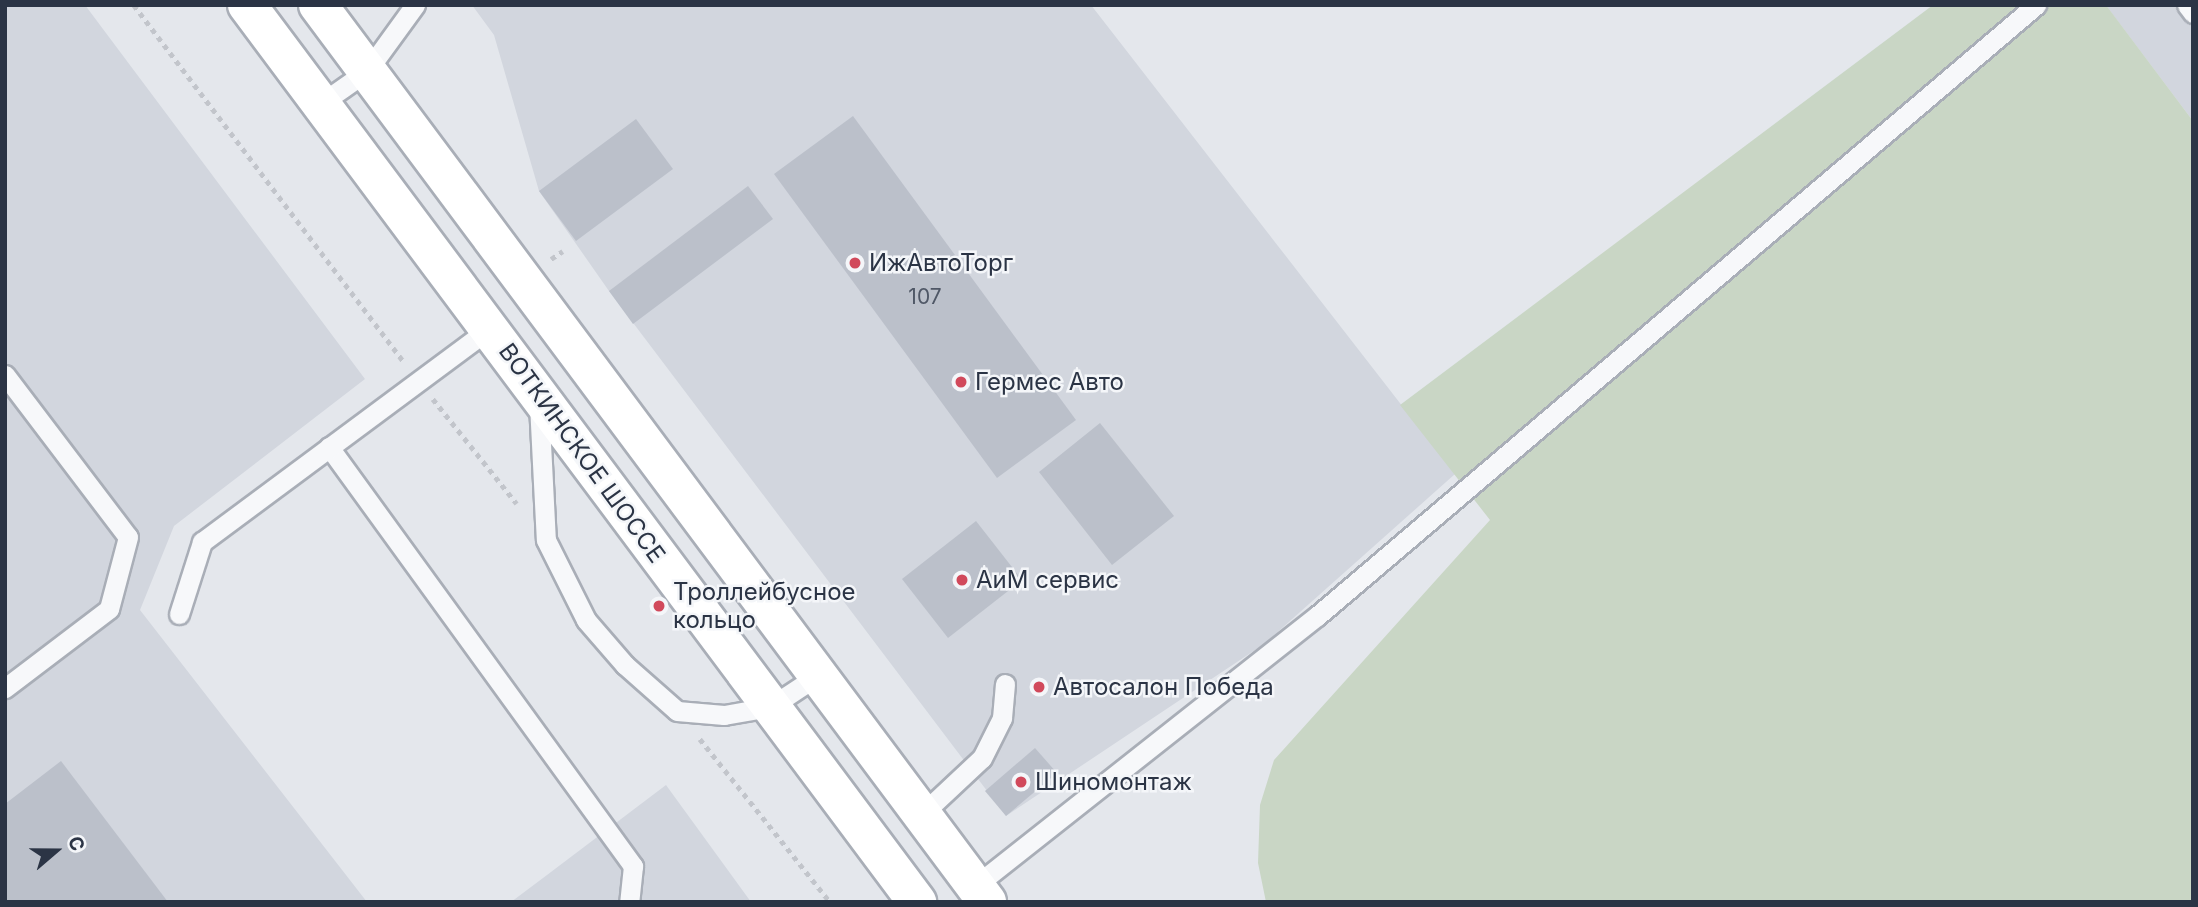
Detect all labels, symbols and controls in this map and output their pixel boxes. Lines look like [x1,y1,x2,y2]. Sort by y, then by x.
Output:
place label: ИжАвтоТорг [869,249,1013,277]
marker: ИжАвтоТорг [847,255,863,271]
house number: 107 [908,284,942,310]
street label: ВОТКИНСКОЕ ШОССЕ [493,338,671,568]
place label: Гермес Авто [975,368,1124,396]
marker: Гермес Авто [953,374,969,390]
place label: АиМ сервис [976,566,1119,594]
marker: АиМ сервис [954,572,970,588]
place label: Троллейбусное кольцо [673,578,856,634]
marker: Троллейбусное кольцо [651,598,667,614]
place label: Автосалон Победа [1053,673,1274,701]
marker: Автосалон Победа [1031,679,1047,695]
place label: Шиномонтаж [1035,768,1192,796]
marker: Шиномонтаж [1013,774,1029,790]
north arrow [21,816,91,886]
text: С [63,833,89,854]

